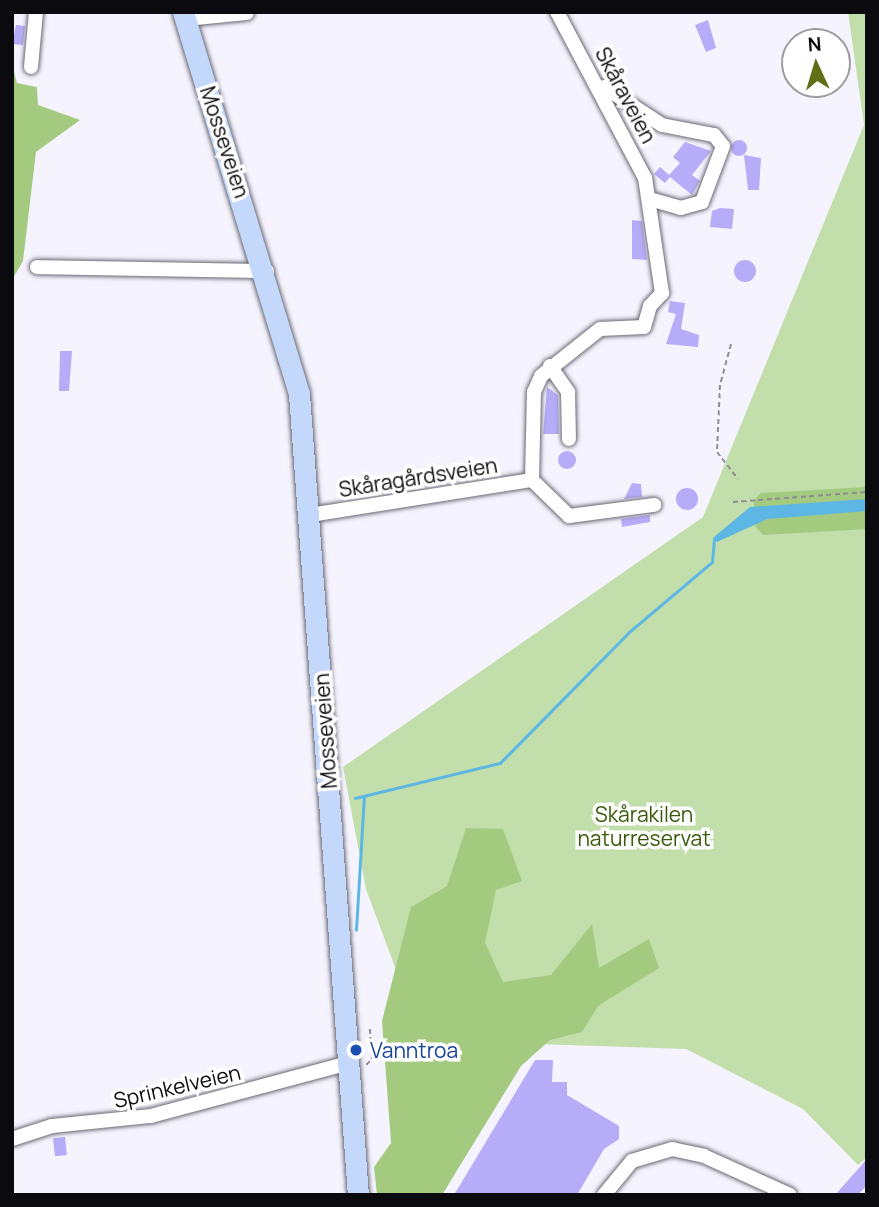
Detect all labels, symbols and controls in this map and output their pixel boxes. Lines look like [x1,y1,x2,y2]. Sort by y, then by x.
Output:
north arrow [781,28,851,98]
text: N [807,31,822,57]
street label: Skåraveien [590,43,662,147]
street label: Mosseveien [195,83,255,201]
street label: Skåragårdsveien [337,452,499,502]
street label: Mosseveien [308,672,342,790]
park label: Skårakilen naturreservat [577,801,711,851]
place label: Vanntroa [370,1037,458,1063]
marker: Vanntroa [348,1042,364,1058]
street label: Sprinkelveien [111,1059,243,1113]

